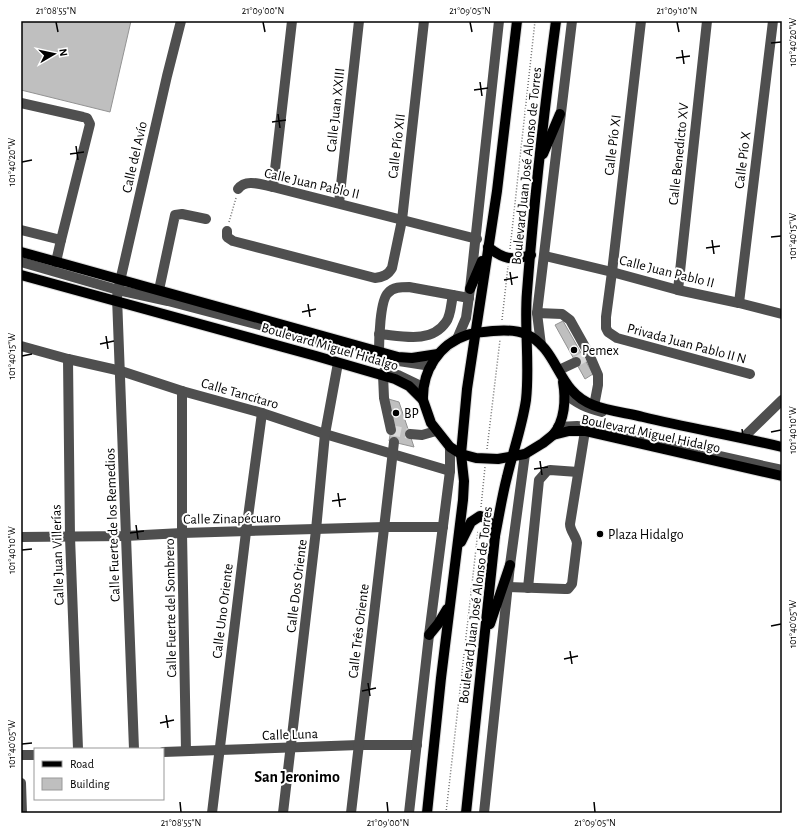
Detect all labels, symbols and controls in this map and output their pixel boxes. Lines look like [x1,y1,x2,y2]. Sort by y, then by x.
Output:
text: 21°08'55"N [36,6,76,16]
text: 21°09'00"N [242,6,284,16]
text: 21°09'05"N [449,6,491,16]
text: 21°09'10"N [657,6,697,16]
text: 101°40'20"W [788,18,798,66]
north arrow [34,34,74,74]
text: N [57,48,69,57]
street label: Calle Juan XXIII [325,67,347,153]
street label: Boulevard Juan José Alonso de Torres [510,67,544,266]
street label: Calle Benedicto XV [667,102,691,206]
street label: Calle Pío XII [386,113,408,179]
street label: Calle Pío XI [602,114,624,176]
street label: Calle del Avío [120,120,150,194]
street label: Calle Pío X [733,131,753,190]
text: 101°40'20"W [7,138,17,186]
street label: Calle Juan Pablo II [263,166,361,202]
text: 101°40'15"W [788,213,798,259]
street label: Calle Juan Pablo II [618,253,716,291]
street label: Boulevard Miguel Hidalgo [260,321,400,373]
street label: Privada Juan Pablo II N [626,321,748,367]
text: 101°40'15"W [7,333,17,379]
place label: Pemex [582,344,619,358]
marker: Pemex [569,345,579,355]
street label: Calle Tancítaro [199,376,280,412]
text: 101°40'10"W [788,406,798,454]
place label: BP [404,407,419,421]
marker: BP [391,408,401,418]
street label: Boulevard Miguel Hidalgo [580,412,722,456]
street label: Calle Fuerte de los Remedios [103,448,123,602]
street label: Calle Juan Villerías [49,504,67,606]
street label: Boulevard Juan José Alonso de Torres [457,506,495,705]
street label: Calle Zinapécuaro [183,511,281,527]
text: 101°40'10"W [7,526,17,574]
place label: Plaza Hidalgo [608,528,684,542]
marker: Plaza Hidalgo [595,529,605,539]
street label: Calle Fuerte del Sombrero [163,538,179,678]
street label: Calle Dos Oriente [284,539,310,634]
street label: Calle Uno Oriente [210,563,236,659]
street label: Calle Três Oriente [346,583,372,679]
text: 101°40'05"W [788,600,798,648]
text: 101°40'05"W [7,720,17,768]
street label: Calle Luna [262,727,319,743]
legend [34,748,164,800]
text: Road [70,758,94,770]
district label: San Jeronimo [254,769,340,785]
text: Building [70,778,110,790]
text: 21°08'55"N [161,818,201,828]
text: 21°09'00"N [367,818,409,828]
text: 21°09'05"N [574,818,616,828]

